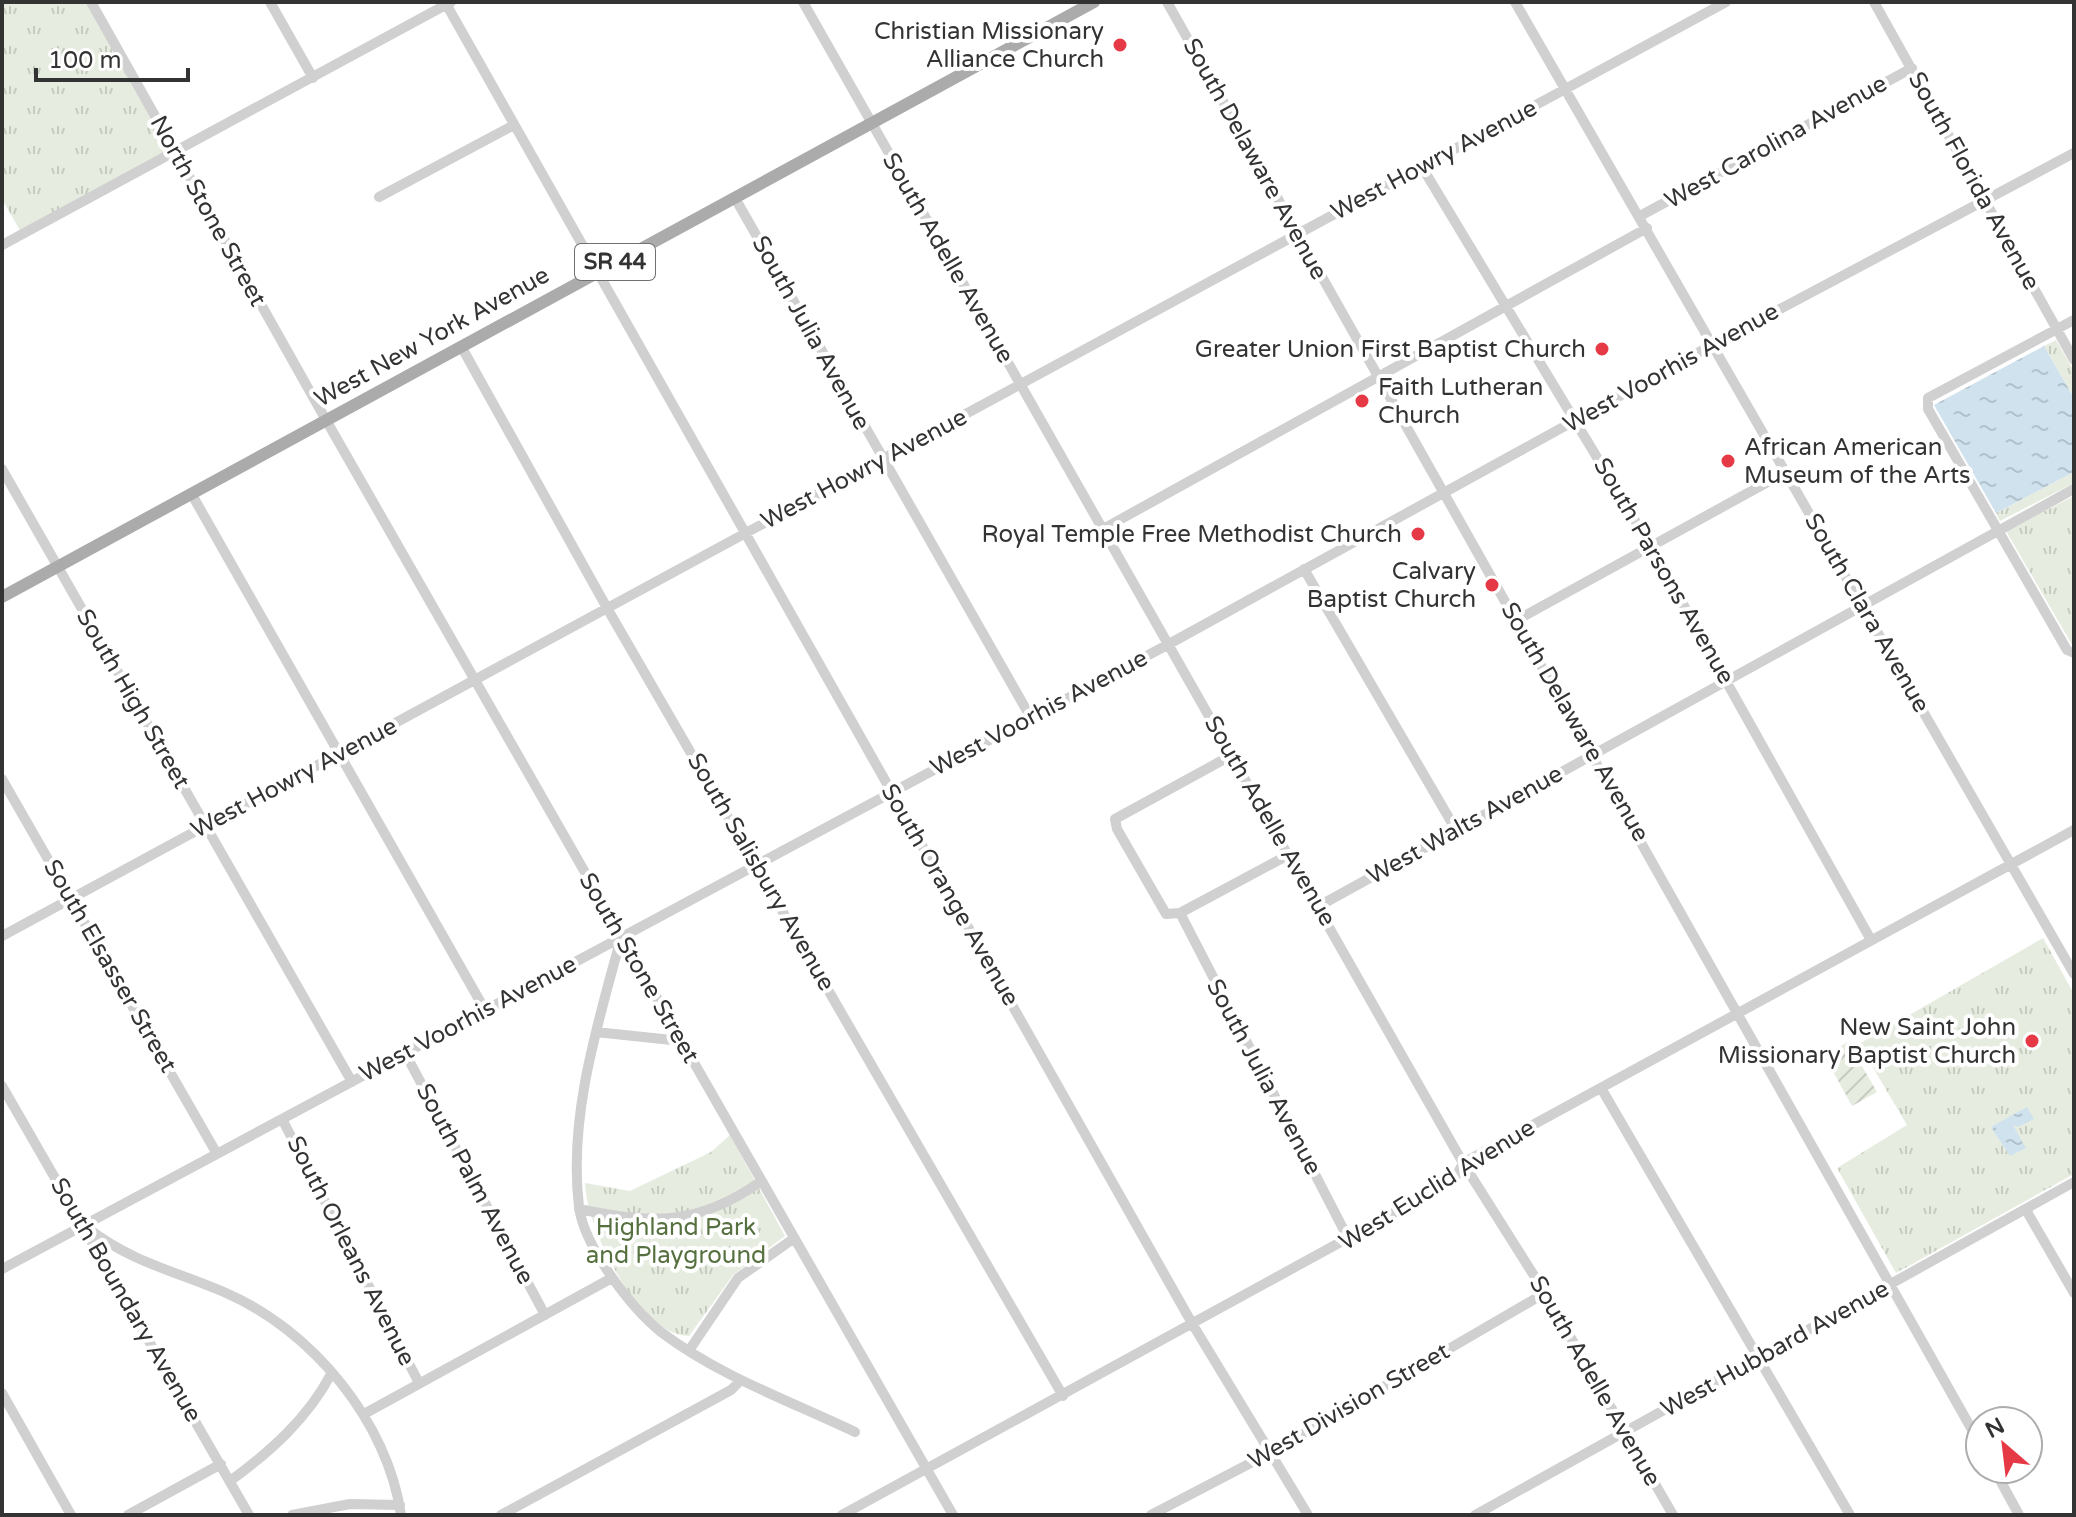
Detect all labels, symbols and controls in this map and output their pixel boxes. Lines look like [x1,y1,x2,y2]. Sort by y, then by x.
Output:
place label: Christian Missionary Alliance Church [874,17,1104,74]
scale bar [36,32,188,82]
street label: South Delaware Avenue [1177,33,1333,285]
marker: Christian Missionary Alliance Church [1111,36,1129,54]
text: 100 m [48,46,122,75]
street label: South Florida Avenue [1902,67,2046,295]
street label: West Carolina Avenue [1660,69,1892,215]
street label: West Howry Avenue [1326,93,1542,227]
street label: North Stone Street [144,111,272,311]
street label: South Adelle Avenue [876,148,1020,368]
street label: South Julia Avenue [746,231,876,435]
road number: SR 44 [575,244,655,280]
street label: West New York Avenue [310,260,554,414]
street label: West Voorhis Avenue [1558,297,1784,439]
place label: Greater Union First Baptist Church [1195,335,1586,364]
marker: Greater Union First Baptist Church [1593,340,1611,358]
place label: Faith Lutheran Church [1378,373,1543,430]
marker: Faith Lutheran Church [1353,392,1371,410]
street label: West Howry Avenue [756,402,972,536]
place label: African American Museum of the Arts [1744,433,1971,490]
marker: African American Museum of the Arts [1719,452,1737,470]
street label: South Parsons Avenue [1587,453,1741,689]
street label: South Clara Avenue [1798,508,1936,718]
place label: Royal Temple Free Methodist Church [981,520,1402,549]
marker: Royal Temple Free Methodist Church [1409,525,1427,543]
place label: Calvary Baptist Church [1307,557,1476,614]
marker: Calvary Baptist Church [1483,576,1501,594]
street label: South Delaware Avenue [1495,597,1655,847]
street label: South High Street [70,604,196,794]
street label: West Voorhis Avenue [926,643,1152,783]
street label: West Howry Avenue [186,711,402,845]
street label: South Adelle Avenue [1198,711,1342,931]
street label: South Salisbury Avenue [681,748,841,996]
street label: West Walts Avenue [1362,759,1568,891]
street label: South Orange Avenue [875,779,1025,1011]
street label: South Elsasser Street [37,854,183,1078]
street label: South Stone Street [573,868,705,1068]
street label: West Voorhis Avenue [355,949,581,1089]
street label: South Julia Avenue [1200,974,1328,1180]
place label: New Saint John Missionary Baptist Church [1718,1013,2016,1070]
marker: New Saint John Missionary Baptist Church [2023,1032,2041,1050]
street label: South Palm Avenue [410,1079,540,1289]
street label: West Euclid Avenue [1334,1113,1540,1257]
street label: South Orleans Avenue [280,1131,422,1371]
street label: South Boundary Avenue [44,1173,208,1427]
park label: Highland Park and Playground [586,1213,766,1270]
street label: South Adelle Avenue [1523,1271,1667,1491]
street label: West Hubbard Avenue [1656,1274,1894,1424]
street label: West Division Street [1243,1337,1455,1475]
north arrow [1964,1405,2044,1485]
text: N [1981,1413,2009,1444]

